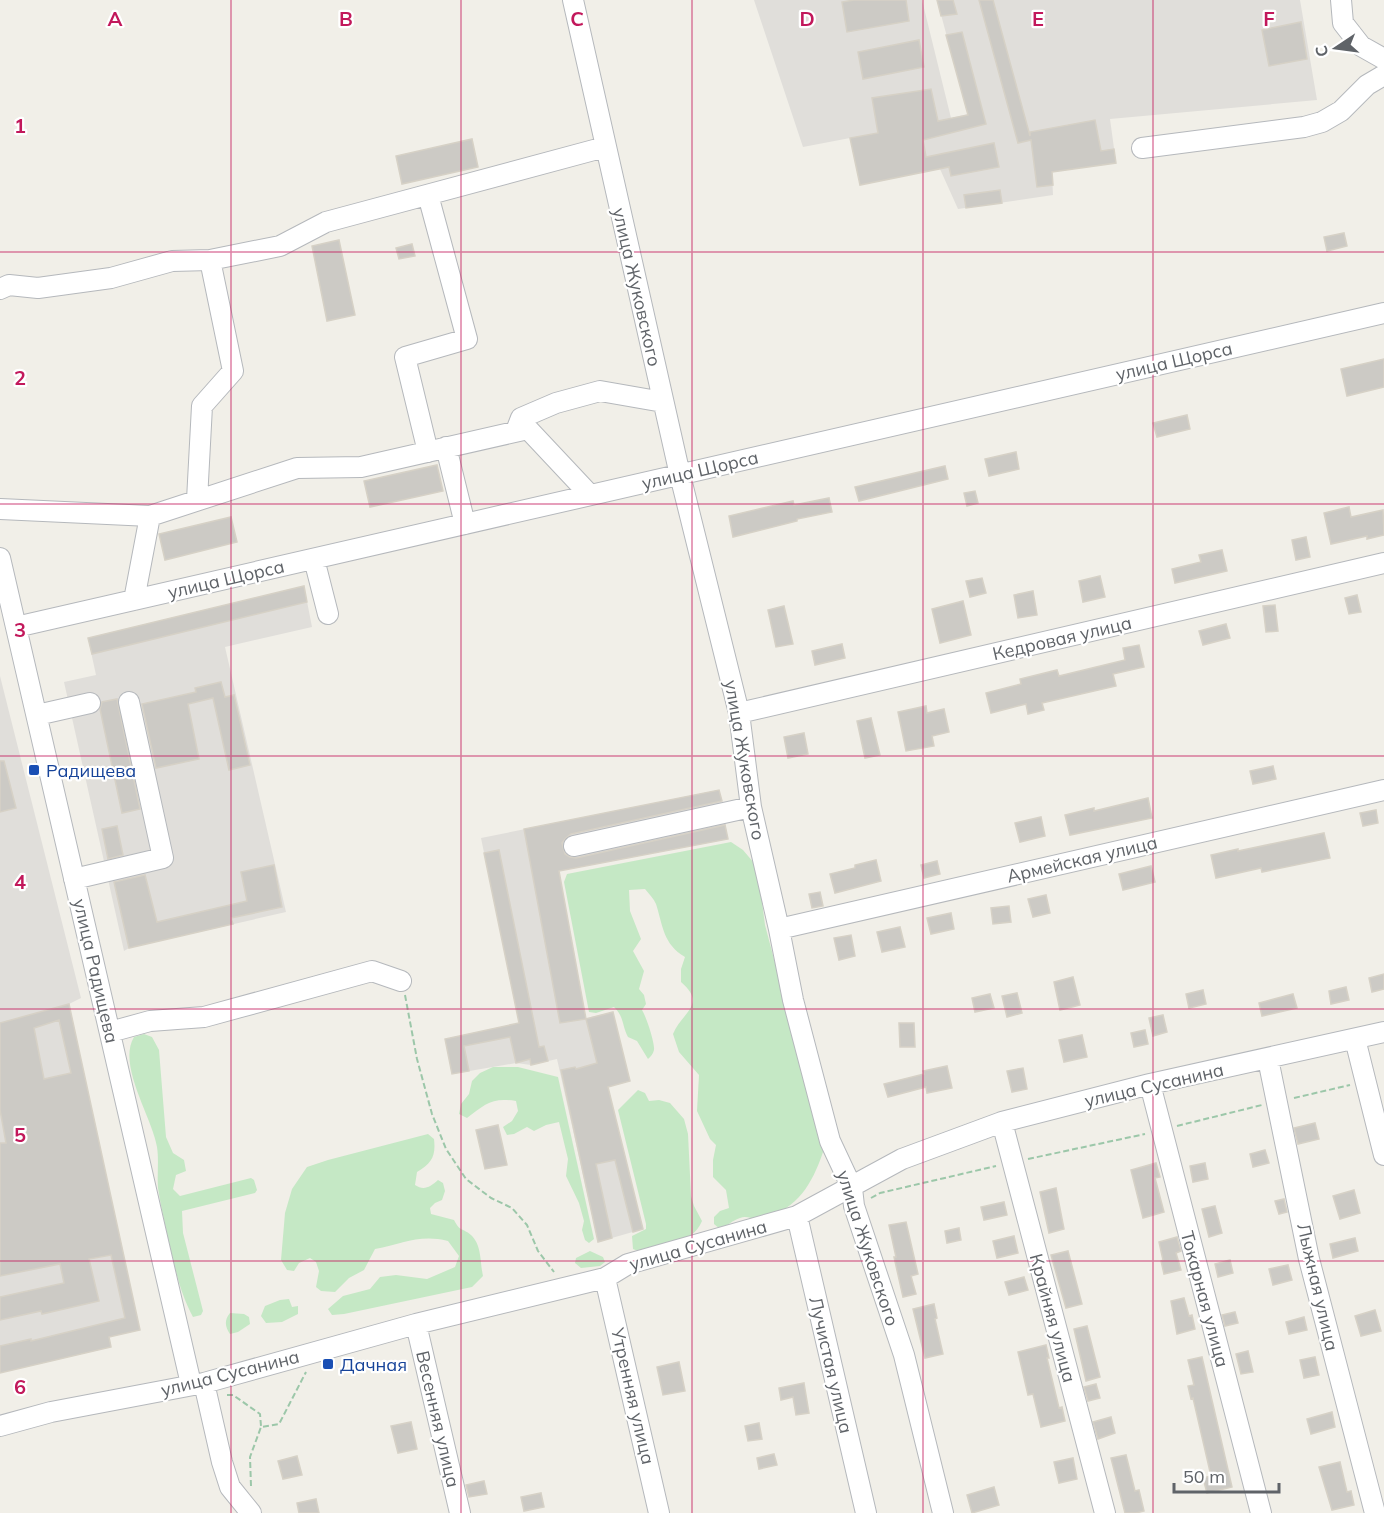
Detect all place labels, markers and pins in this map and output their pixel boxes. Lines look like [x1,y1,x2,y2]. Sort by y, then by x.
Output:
place label: Радищева [46,759,136,782]
marker: Радищева [27,763,41,777]
place label: Дачная [340,1353,407,1376]
marker: Дачная [321,1357,335,1371]

